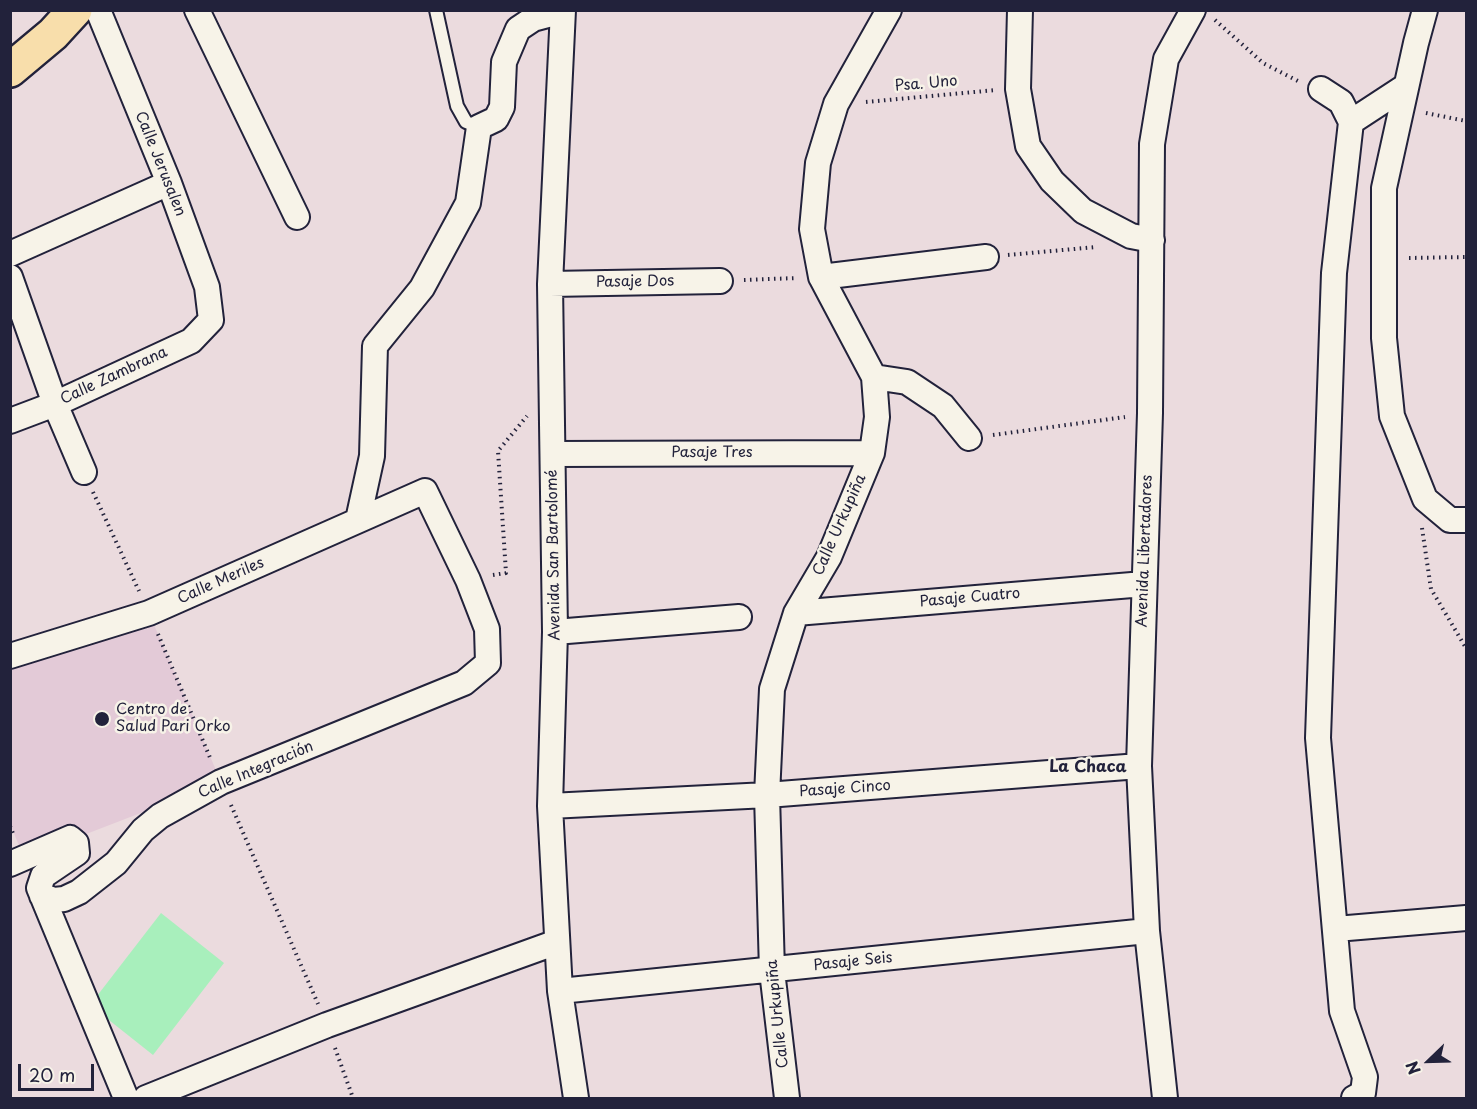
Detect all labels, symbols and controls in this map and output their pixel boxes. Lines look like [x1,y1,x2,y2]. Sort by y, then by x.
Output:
street label: Psa. Uno [894,72,958,96]
street label: Calle Jerusalen [131,109,189,219]
street label: Pasaje Dos [596,272,674,292]
street label: Calle Zambrana [58,343,170,409]
street label: Pasaje Tres [671,444,753,462]
street label: Avenida San Bartolomé [544,469,564,641]
street label: Calle Urkupiña [810,472,870,578]
street label: Avenida Libertadores [1133,474,1157,628]
street label: Calle Meriles [175,554,267,608]
street label: Pasaje Cuatro [919,585,1021,611]
place label: Centro de Salud Pari Orko [116,701,230,736]
marker: Centro de Salud Pari Orko [93,710,111,728]
street label: Calle Integración [196,738,316,802]
district label: La Chaca [1049,758,1127,778]
street label: Pasaje Cinco [799,777,891,801]
street label: Pasaje Seis [813,949,893,975]
street label: Calle Urkupiña [763,959,793,1069]
north arrow [1399,1031,1459,1091]
scale bar [21,1052,98,1090]
text: N [1399,1058,1426,1079]
text: 20 m [29,1061,75,1088]

